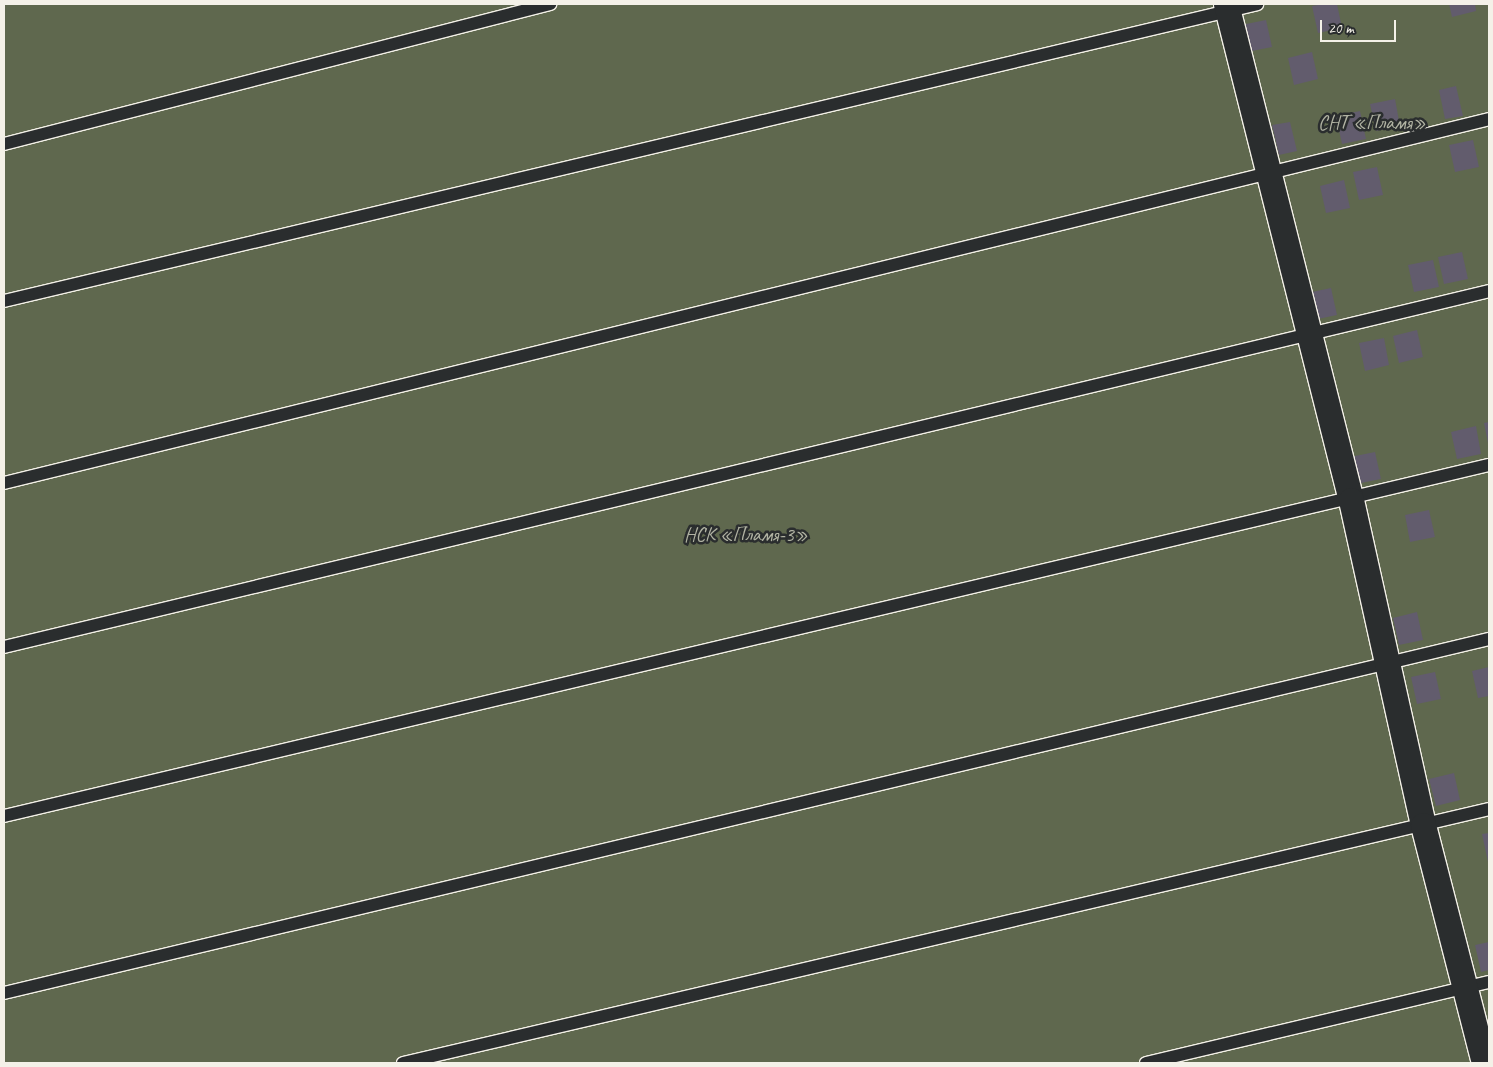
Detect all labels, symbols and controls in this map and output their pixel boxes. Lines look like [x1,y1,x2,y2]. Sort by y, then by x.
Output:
scale bar [1323,10,1399,42]
text: 20 m [1328,19,1354,38]
park label: СНТ «Пламя» [1318,110,1426,134]
park label: НСК «Пламя-3» [684,522,808,546]

